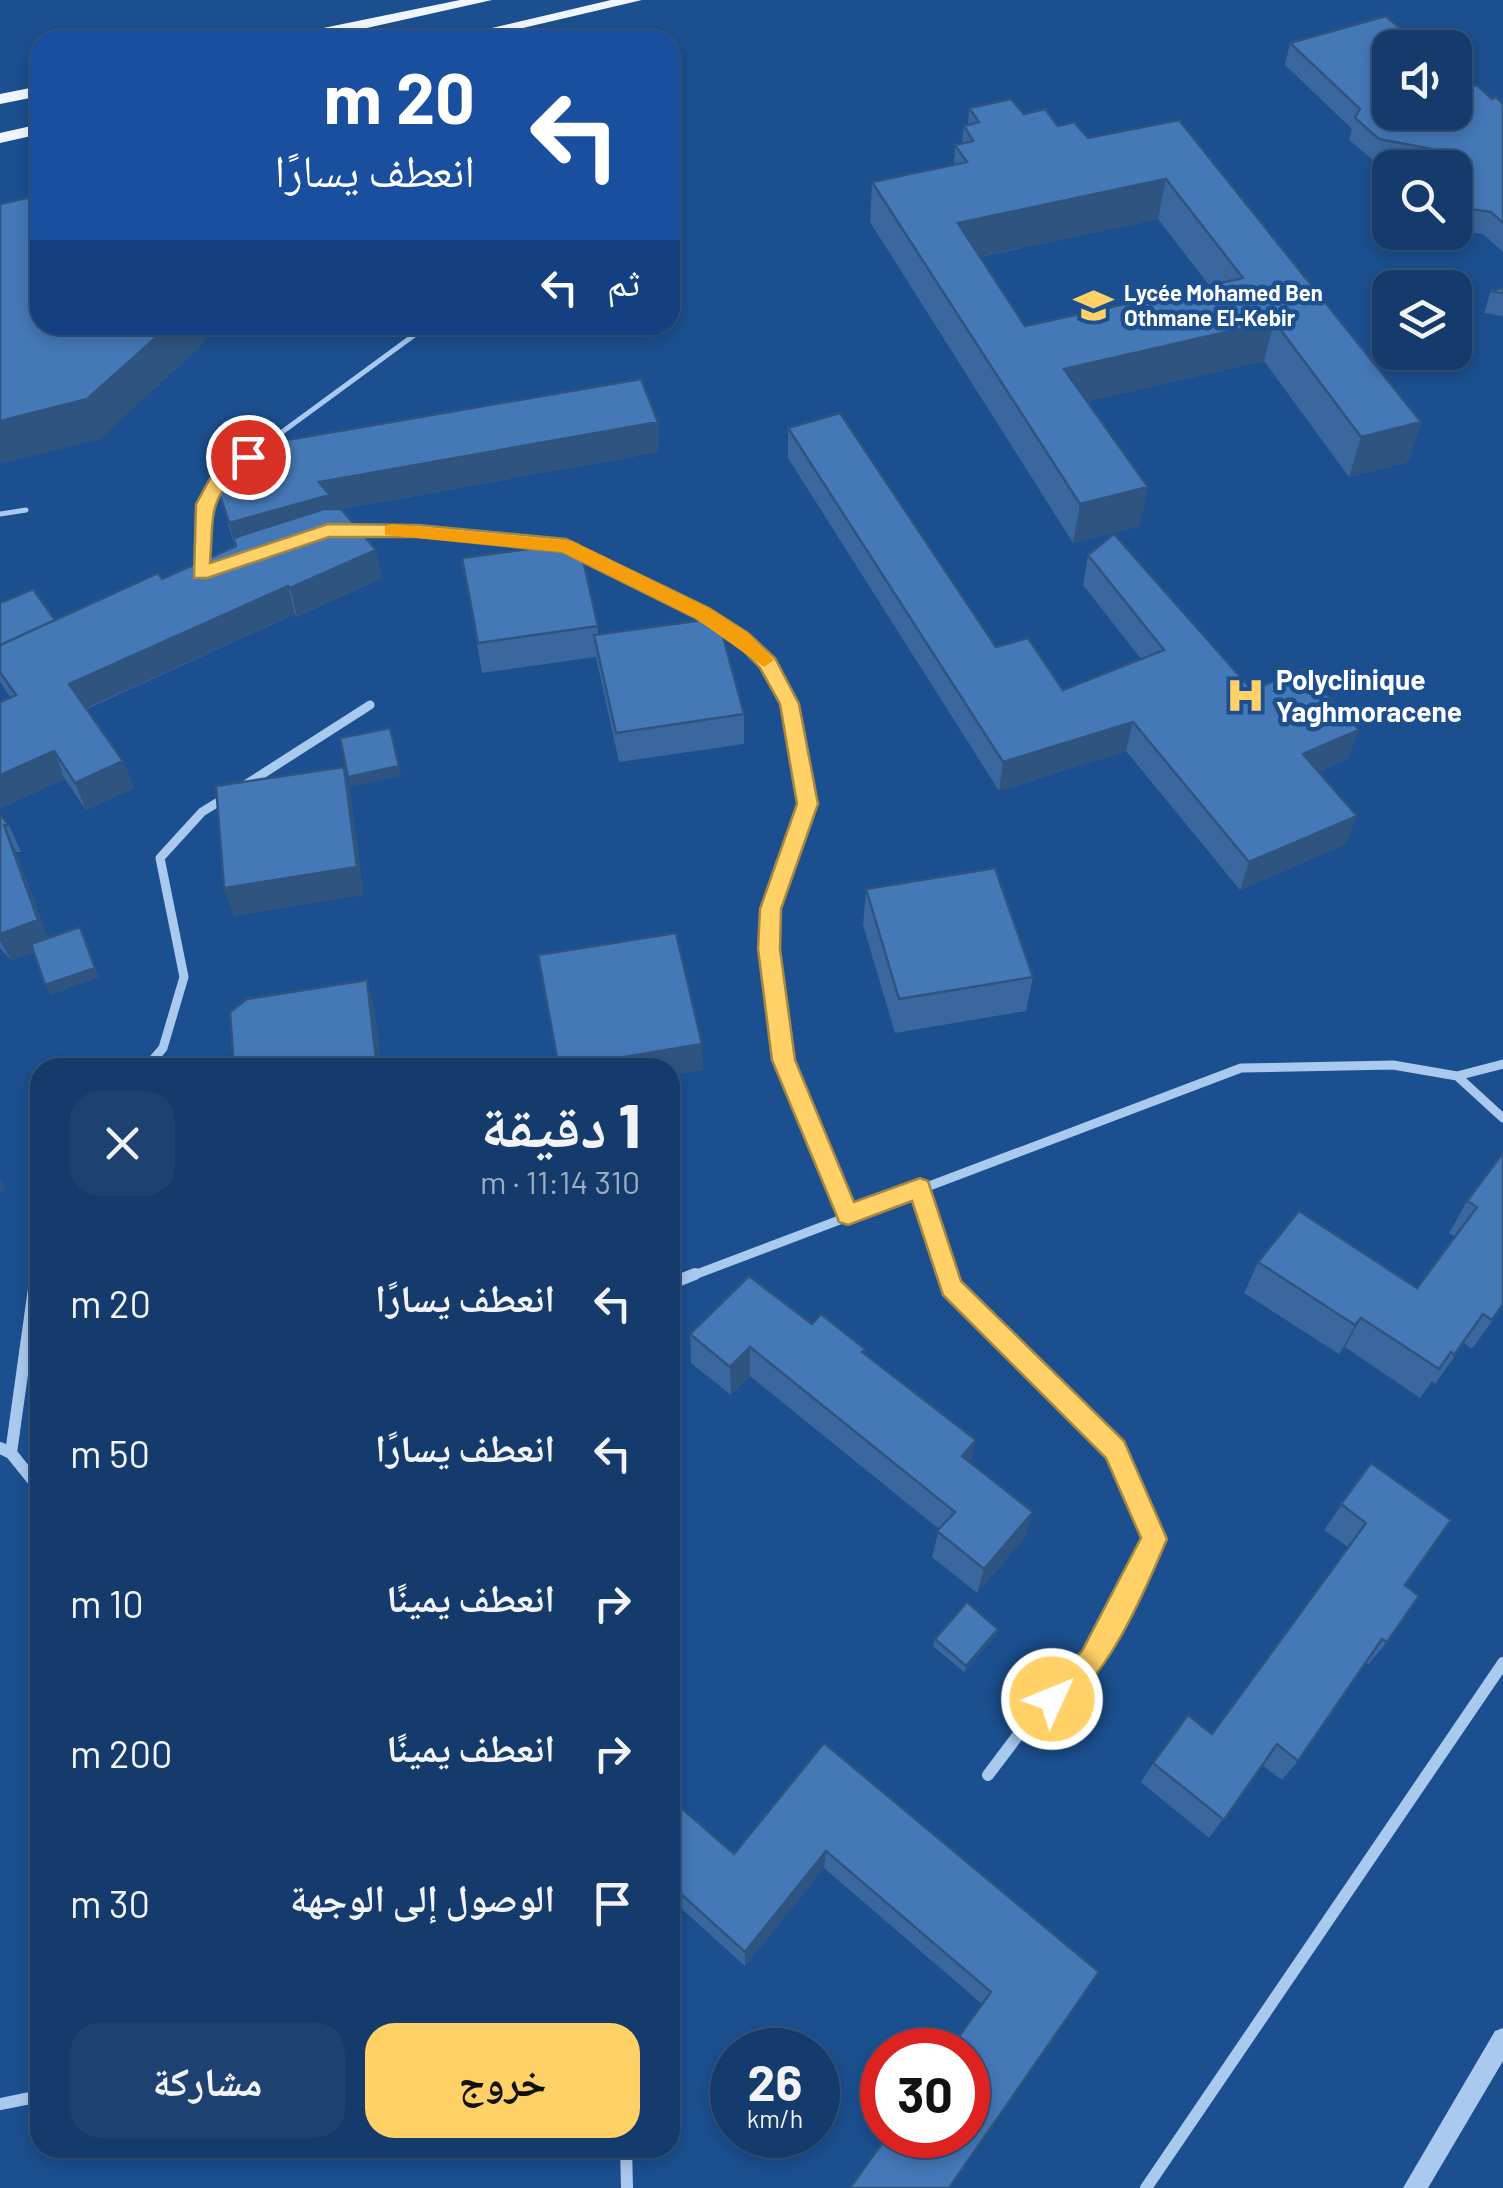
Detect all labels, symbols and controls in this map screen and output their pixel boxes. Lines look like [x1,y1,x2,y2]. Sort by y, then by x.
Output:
map controls [1372,30,1472,370]
button: sound [1372,30,1472,130]
text: 20 m [323,54,475,138]
icon: left [510,70,640,200]
text: انعطف يسارًا [274,142,475,196]
button: search [1372,150,1472,250]
text: ثم [607,258,640,304]
icon: left [532,260,587,315]
button: layers [1372,270,1472,370]
place label: Lycée Mohamed Ben Othmane El-Kebir [1124,279,1323,330]
school or university icon: Lycée Mohamed Ben Othmane El-Kebir [1073,285,1115,327]
pin [206,415,291,500]
icon: arrive [221,430,276,485]
place label: Polyclinique Yaghmoracene [1276,662,1462,728]
hospital icon: Polyclinique Yaghmoracene [1225,675,1267,717]
text: 1 دقيقة [481,1088,640,1160]
button: close [70,1091,175,1196]
text: 310 m · 11:14 [480,1162,640,1200]
text: انعطف يسارًا [375,1274,555,1320]
icon: left [585,1276,640,1331]
text: 20 m [70,1280,151,1326]
text: انعطف يسارًا [375,1424,555,1470]
icon: left [585,1426,640,1481]
text: 50 m [70,1430,150,1476]
text: انعطف يمينًا [386,1574,555,1620]
icon: right [585,1576,640,1631]
text: 10 m [70,1580,144,1626]
position arrow [1000,1647,1104,1751]
text: انعطف يمينًا [386,1724,555,1770]
icon: right [585,1726,640,1781]
text: 200 m [70,1730,172,1776]
text: الوصول إلى الوجهة [290,1874,555,1920]
icon: arrive [585,1876,640,1931]
text: 30 m [70,1880,150,1926]
button: مشاركة [70,2023,345,2138]
button: خروج [365,2023,640,2138]
speed limit sign: 30 [860,2028,990,2158]
text: 26 [748,2051,802,2111]
text: km/h [747,2103,803,2133]

